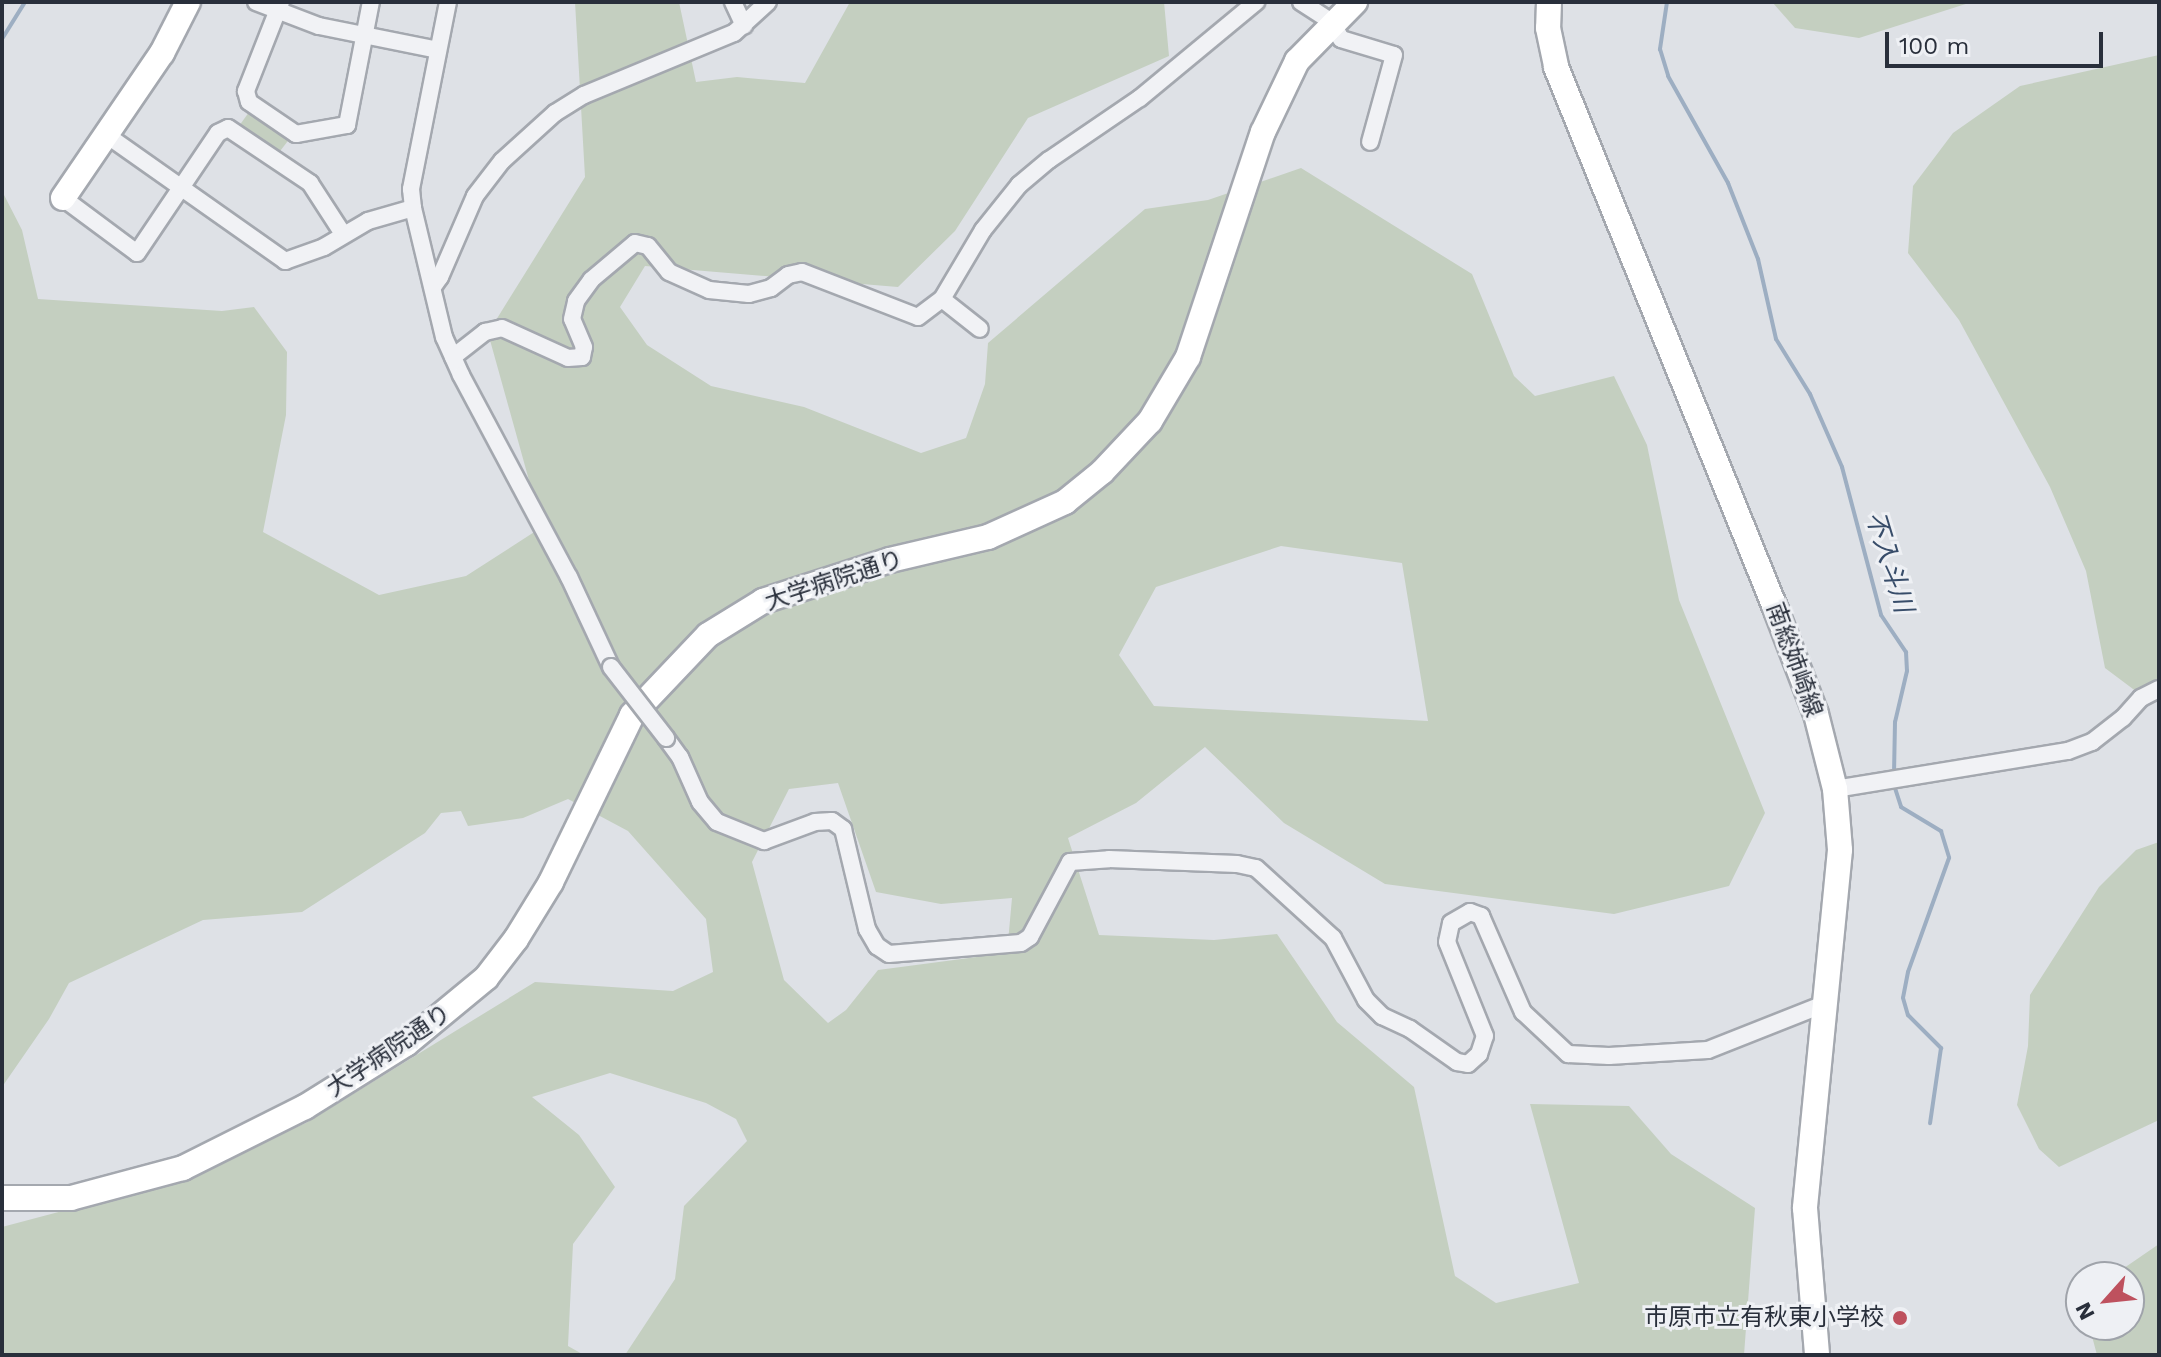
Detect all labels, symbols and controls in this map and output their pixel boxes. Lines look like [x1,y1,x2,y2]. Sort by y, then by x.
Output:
scale bar [1889,16,2107,66]
text: 100 m [1899,32,1969,60]
water label: 不入斗川 [1859,508,1919,616]
street label: 大学病院通り [761,545,907,617]
street label: 南総姉崎線 [1760,599,1828,721]
street label: 大学病院通り [321,999,457,1103]
north arrow [2065,1261,2145,1341]
text: N [2070,1298,2100,1324]
place label: 市原市立有秋東小学校 [1644,1304,1884,1332]
marker: 市原市立有秋東小学校 [1891,1309,1909,1327]

